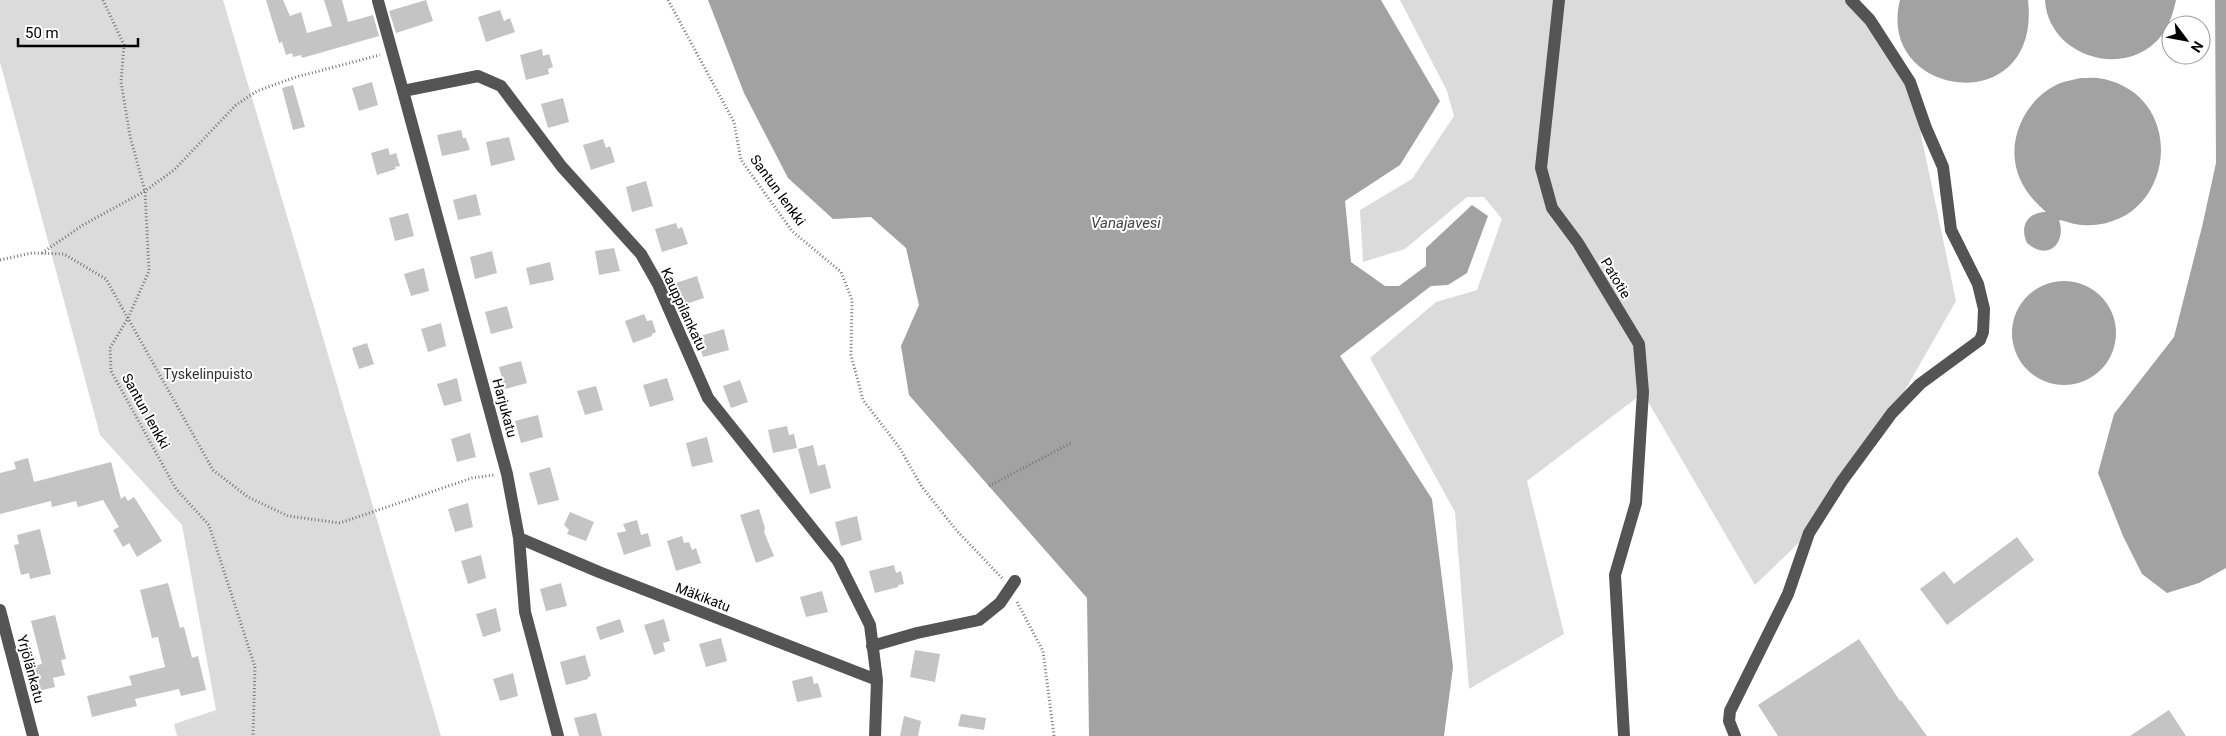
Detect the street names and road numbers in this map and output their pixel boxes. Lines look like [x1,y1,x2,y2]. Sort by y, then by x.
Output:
street label: Santun lenkki [747,152,809,228]
street label: Patotie [1598,255,1634,301]
street label: Kauppilankatu [658,265,710,353]
street label: Santun lenkki [119,371,173,451]
street label: Harjukatu [489,377,521,439]
street label: Mäkikatu [673,579,733,615]
street label: Yrjölänkatu [14,633,48,705]

